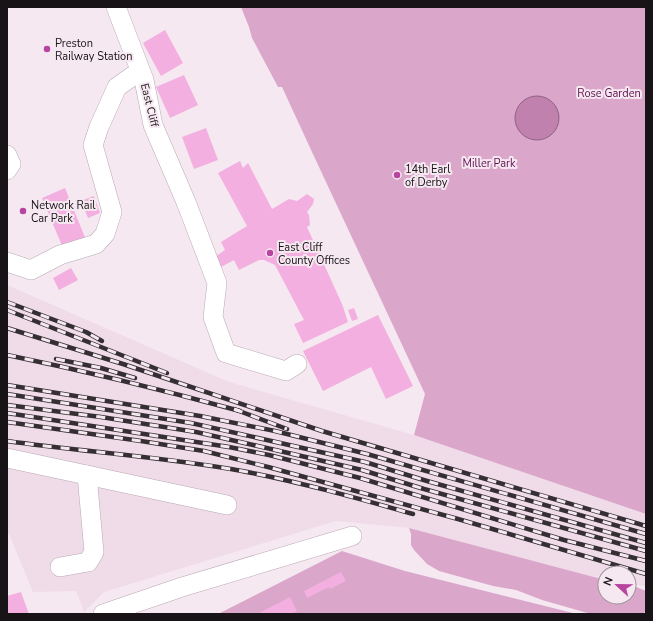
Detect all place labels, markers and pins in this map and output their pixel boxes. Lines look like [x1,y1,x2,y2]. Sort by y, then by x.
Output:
place label: Preston Railway Station [55,36,132,64]
marker: Preston Railway Station [42,44,52,54]
place label: 14th Earl of Derby [405,162,451,190]
marker: 14th Earl of Derby [392,170,402,180]
place label: Network Rail Car Park [31,198,96,226]
marker: Network Rail Car Park [18,206,28,216]
place label: East Cliff County Offices [278,240,350,268]
marker: East Cliff County Offices [265,248,275,258]

